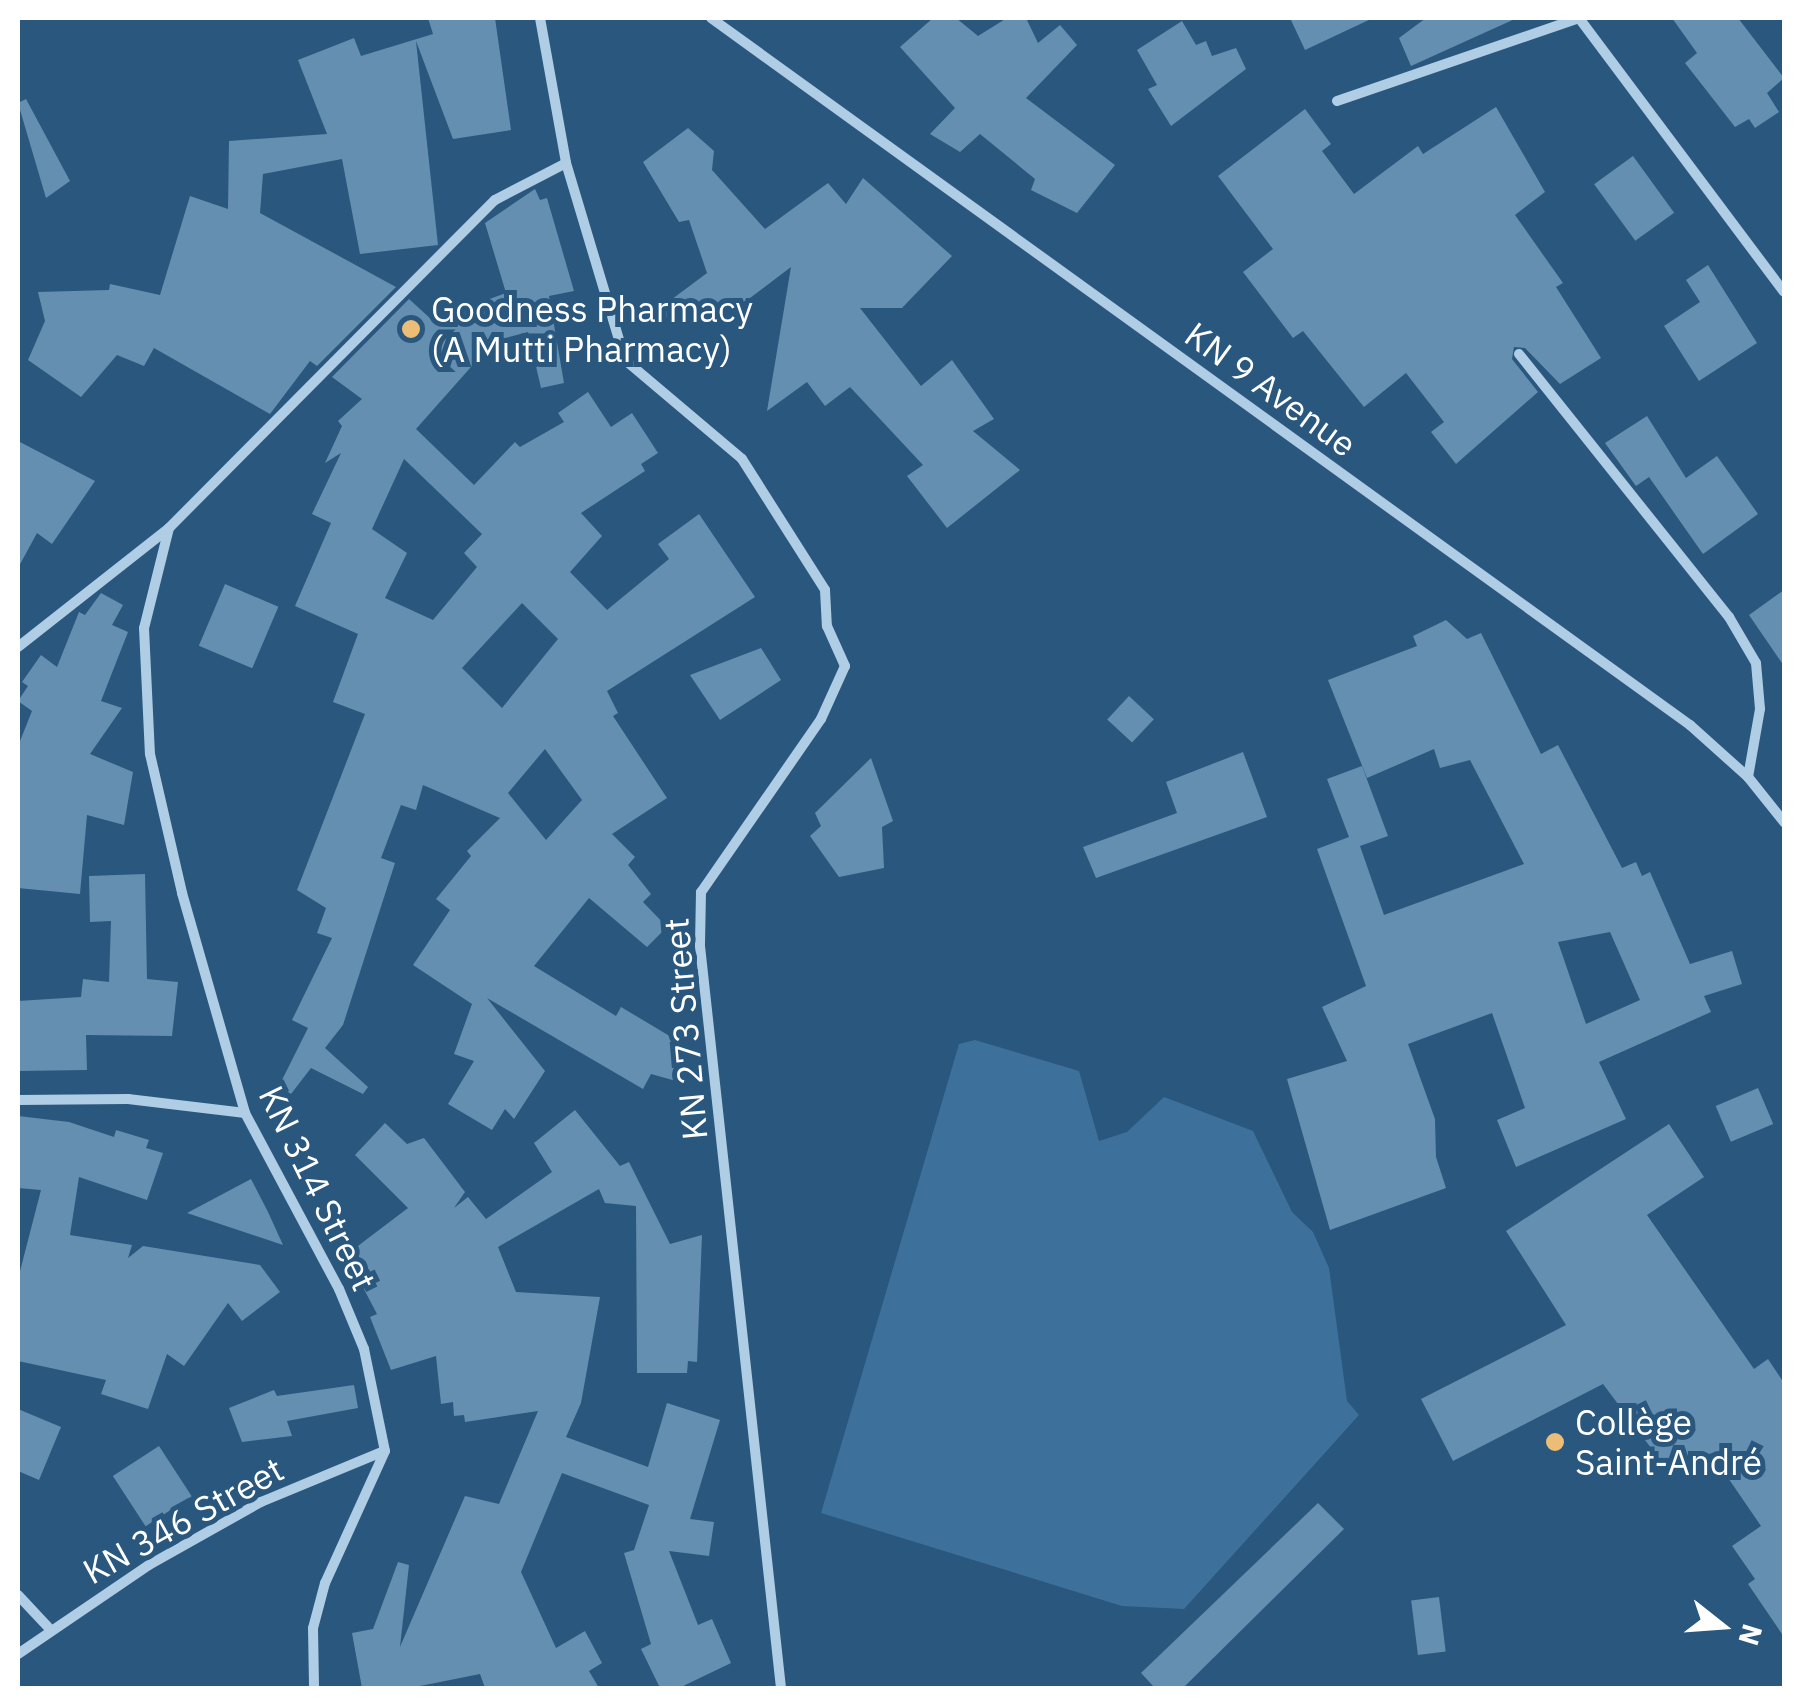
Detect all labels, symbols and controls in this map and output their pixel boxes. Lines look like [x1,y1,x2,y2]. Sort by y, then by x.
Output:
place label: Goodness Pharmacy (A Mutti Pharmacy) [431,288,753,370]
street label: KN 9 Avenue [1177,313,1365,465]
marker: Goodness Pharmacy (A Mutti Pharmacy) [400,318,422,340]
street label: KN 273 Street [654,916,716,1142]
street label: KN 314 Street [250,1079,386,1297]
place label: Collège Saint-André [1575,1401,1762,1483]
marker: Collège Saint-André [1544,1431,1566,1453]
street label: KN 346 Street [76,1448,290,1592]
north arrow [1672,1576,1772,1676]
text: N [1731,1620,1772,1650]

